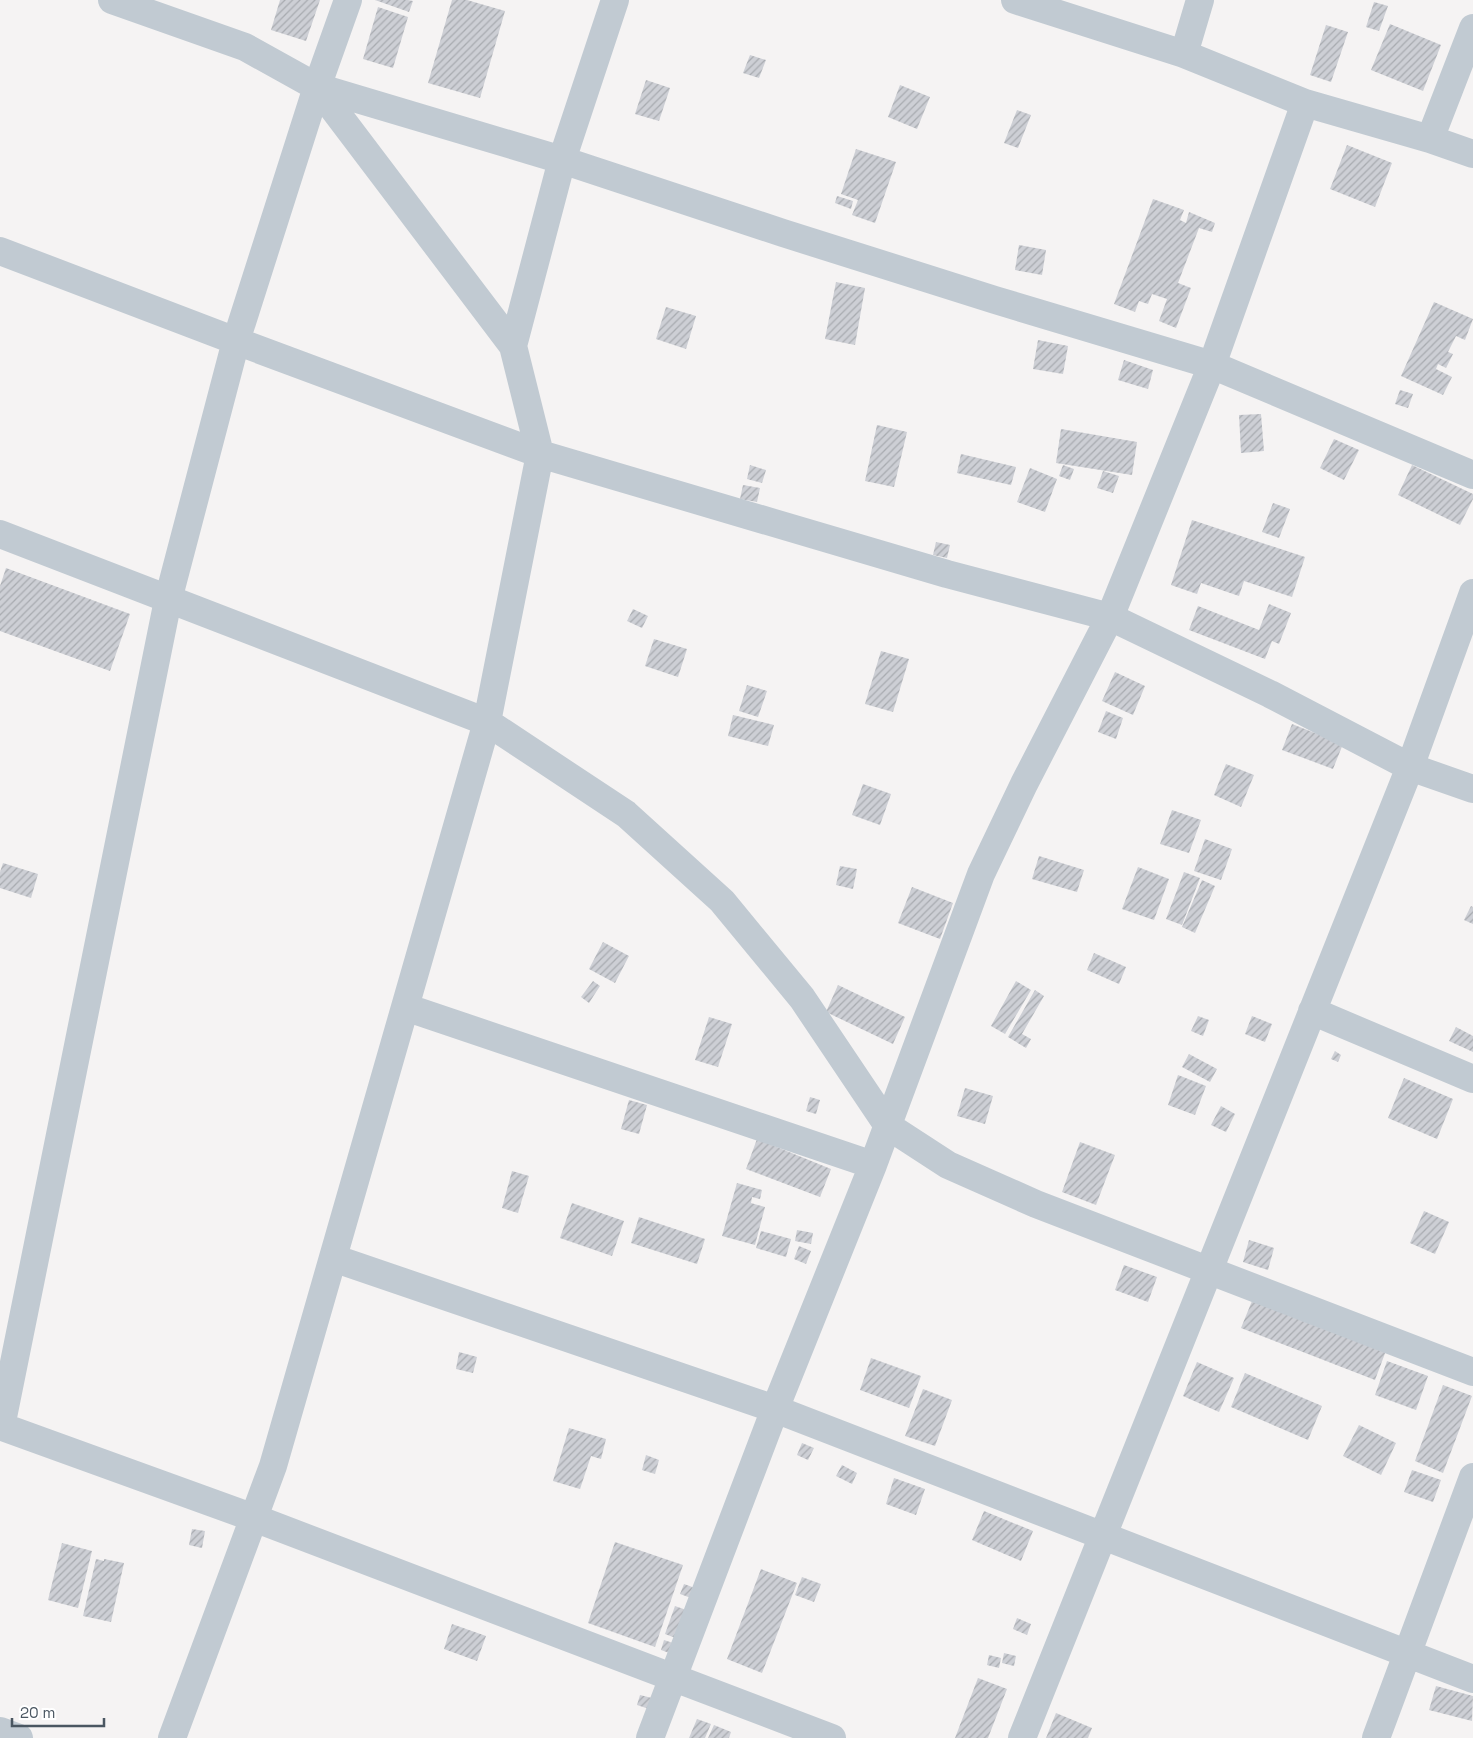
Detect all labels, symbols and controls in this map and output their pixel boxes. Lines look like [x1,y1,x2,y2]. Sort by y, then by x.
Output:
scale bar [12,1696,105,1728]
text: 20 m [20,1703,55,1722]

